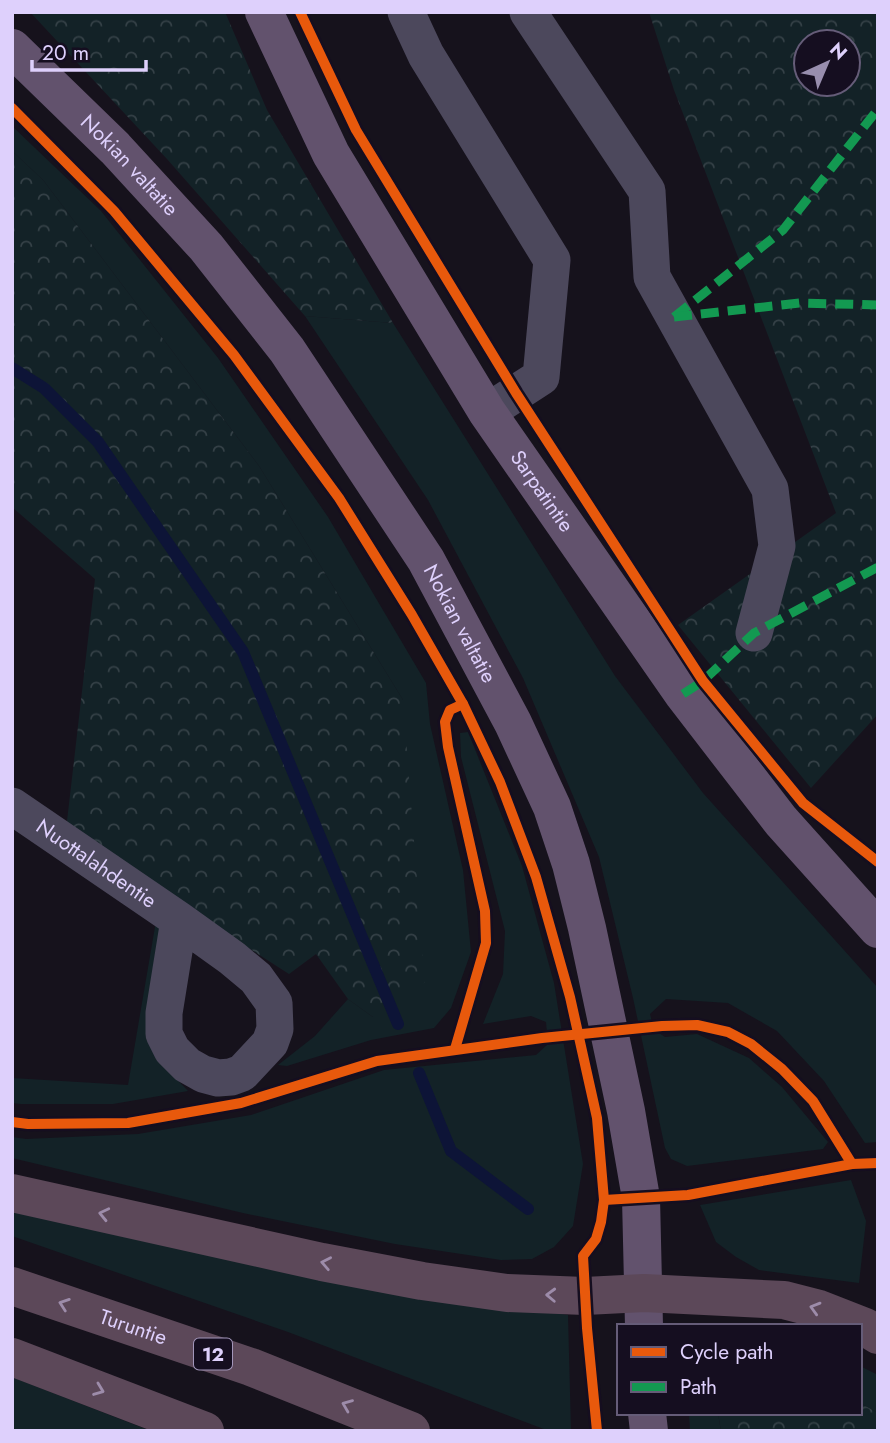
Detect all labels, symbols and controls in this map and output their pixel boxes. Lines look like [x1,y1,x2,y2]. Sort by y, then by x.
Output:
scale bar [32,28,145,72]
north arrow [792,28,862,98]
text: N [824,36,853,66]
text: 20 m [42,38,89,68]
street label: Nokian valtatie [74,107,186,223]
street label: Sarpatintie [503,444,581,538]
street label: Nokian valtatie [416,559,504,688]
street label: Nuottalahdentie [30,812,163,916]
one-way arrow [98,1207,110,1222]
one-way arrow [320,1256,332,1271]
one-way arrow [545,1287,556,1303]
one-way arrow [58,1298,71,1312]
street label: Turuntie [95,1302,171,1353]
one-way arrow [809,1302,821,1317]
legend [617,1324,862,1415]
text: Cycle path [680,1337,773,1367]
road number: 12 [194,1338,232,1370]
text: Path [680,1372,717,1402]
one-way arrow [92,1382,104,1396]
one-way arrow [342,1400,354,1414]

